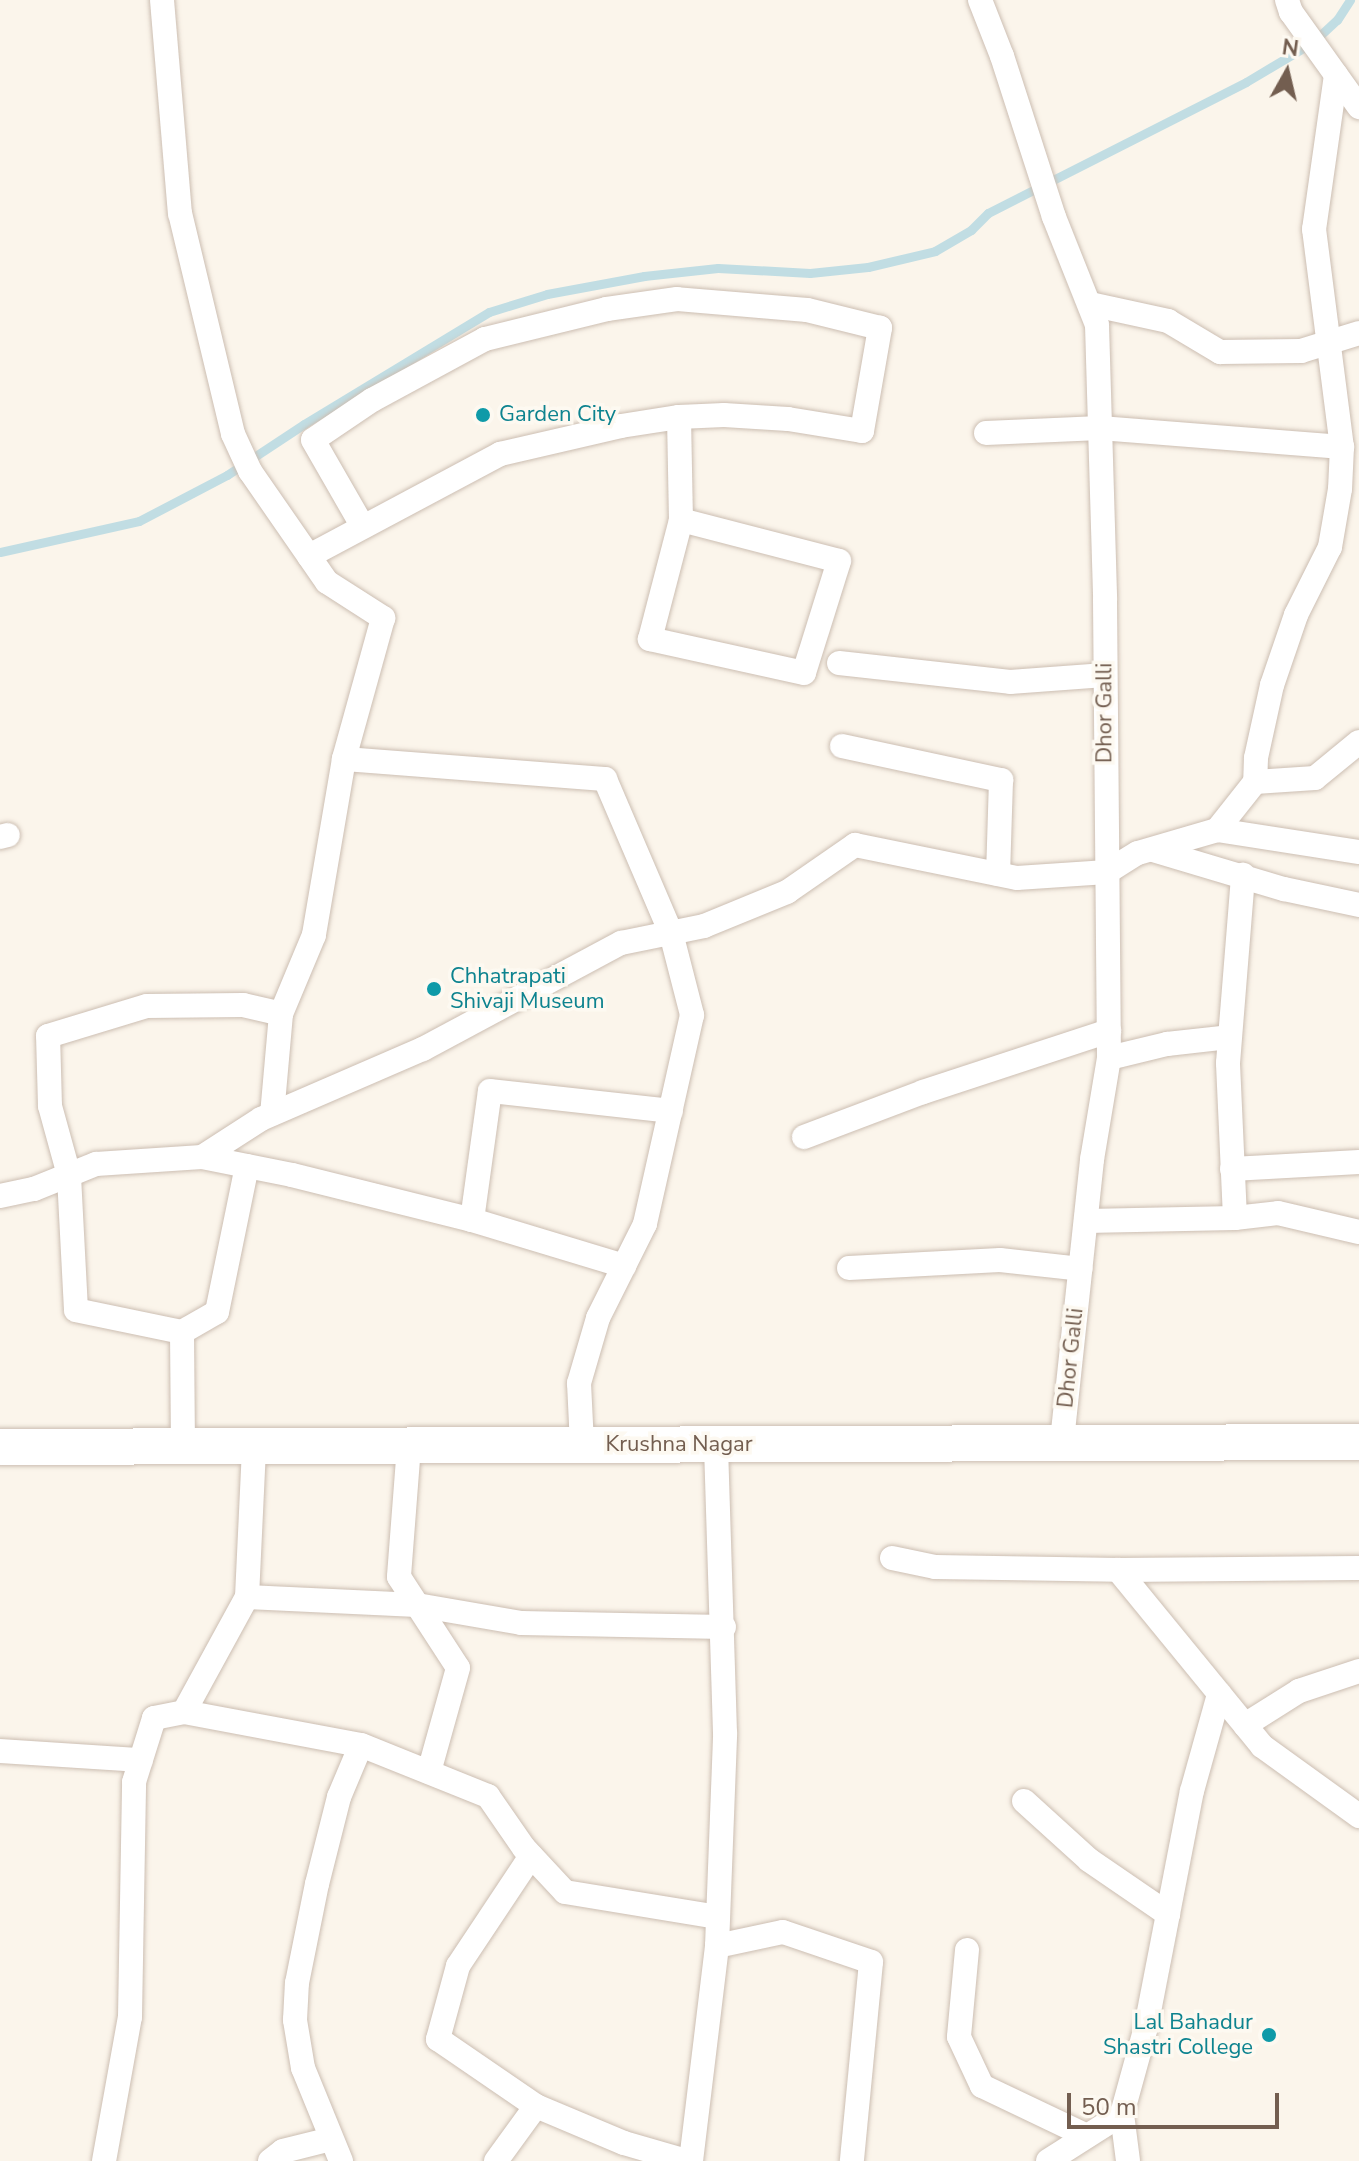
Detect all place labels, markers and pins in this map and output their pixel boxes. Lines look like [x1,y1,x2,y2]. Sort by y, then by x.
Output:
place label: Garden City [499,402,616,428]
marker: Garden City [474,406,492,424]
place label: Chhatrapati Shivaji Museum [450,963,604,1014]
marker: Chhatrapati Shivaji Museum [425,980,443,998]
place label: Lal Bahadur Shastri College [1103,2009,1253,2060]
marker: Lal Bahadur Shastri College [1260,2026,1278,2044]

